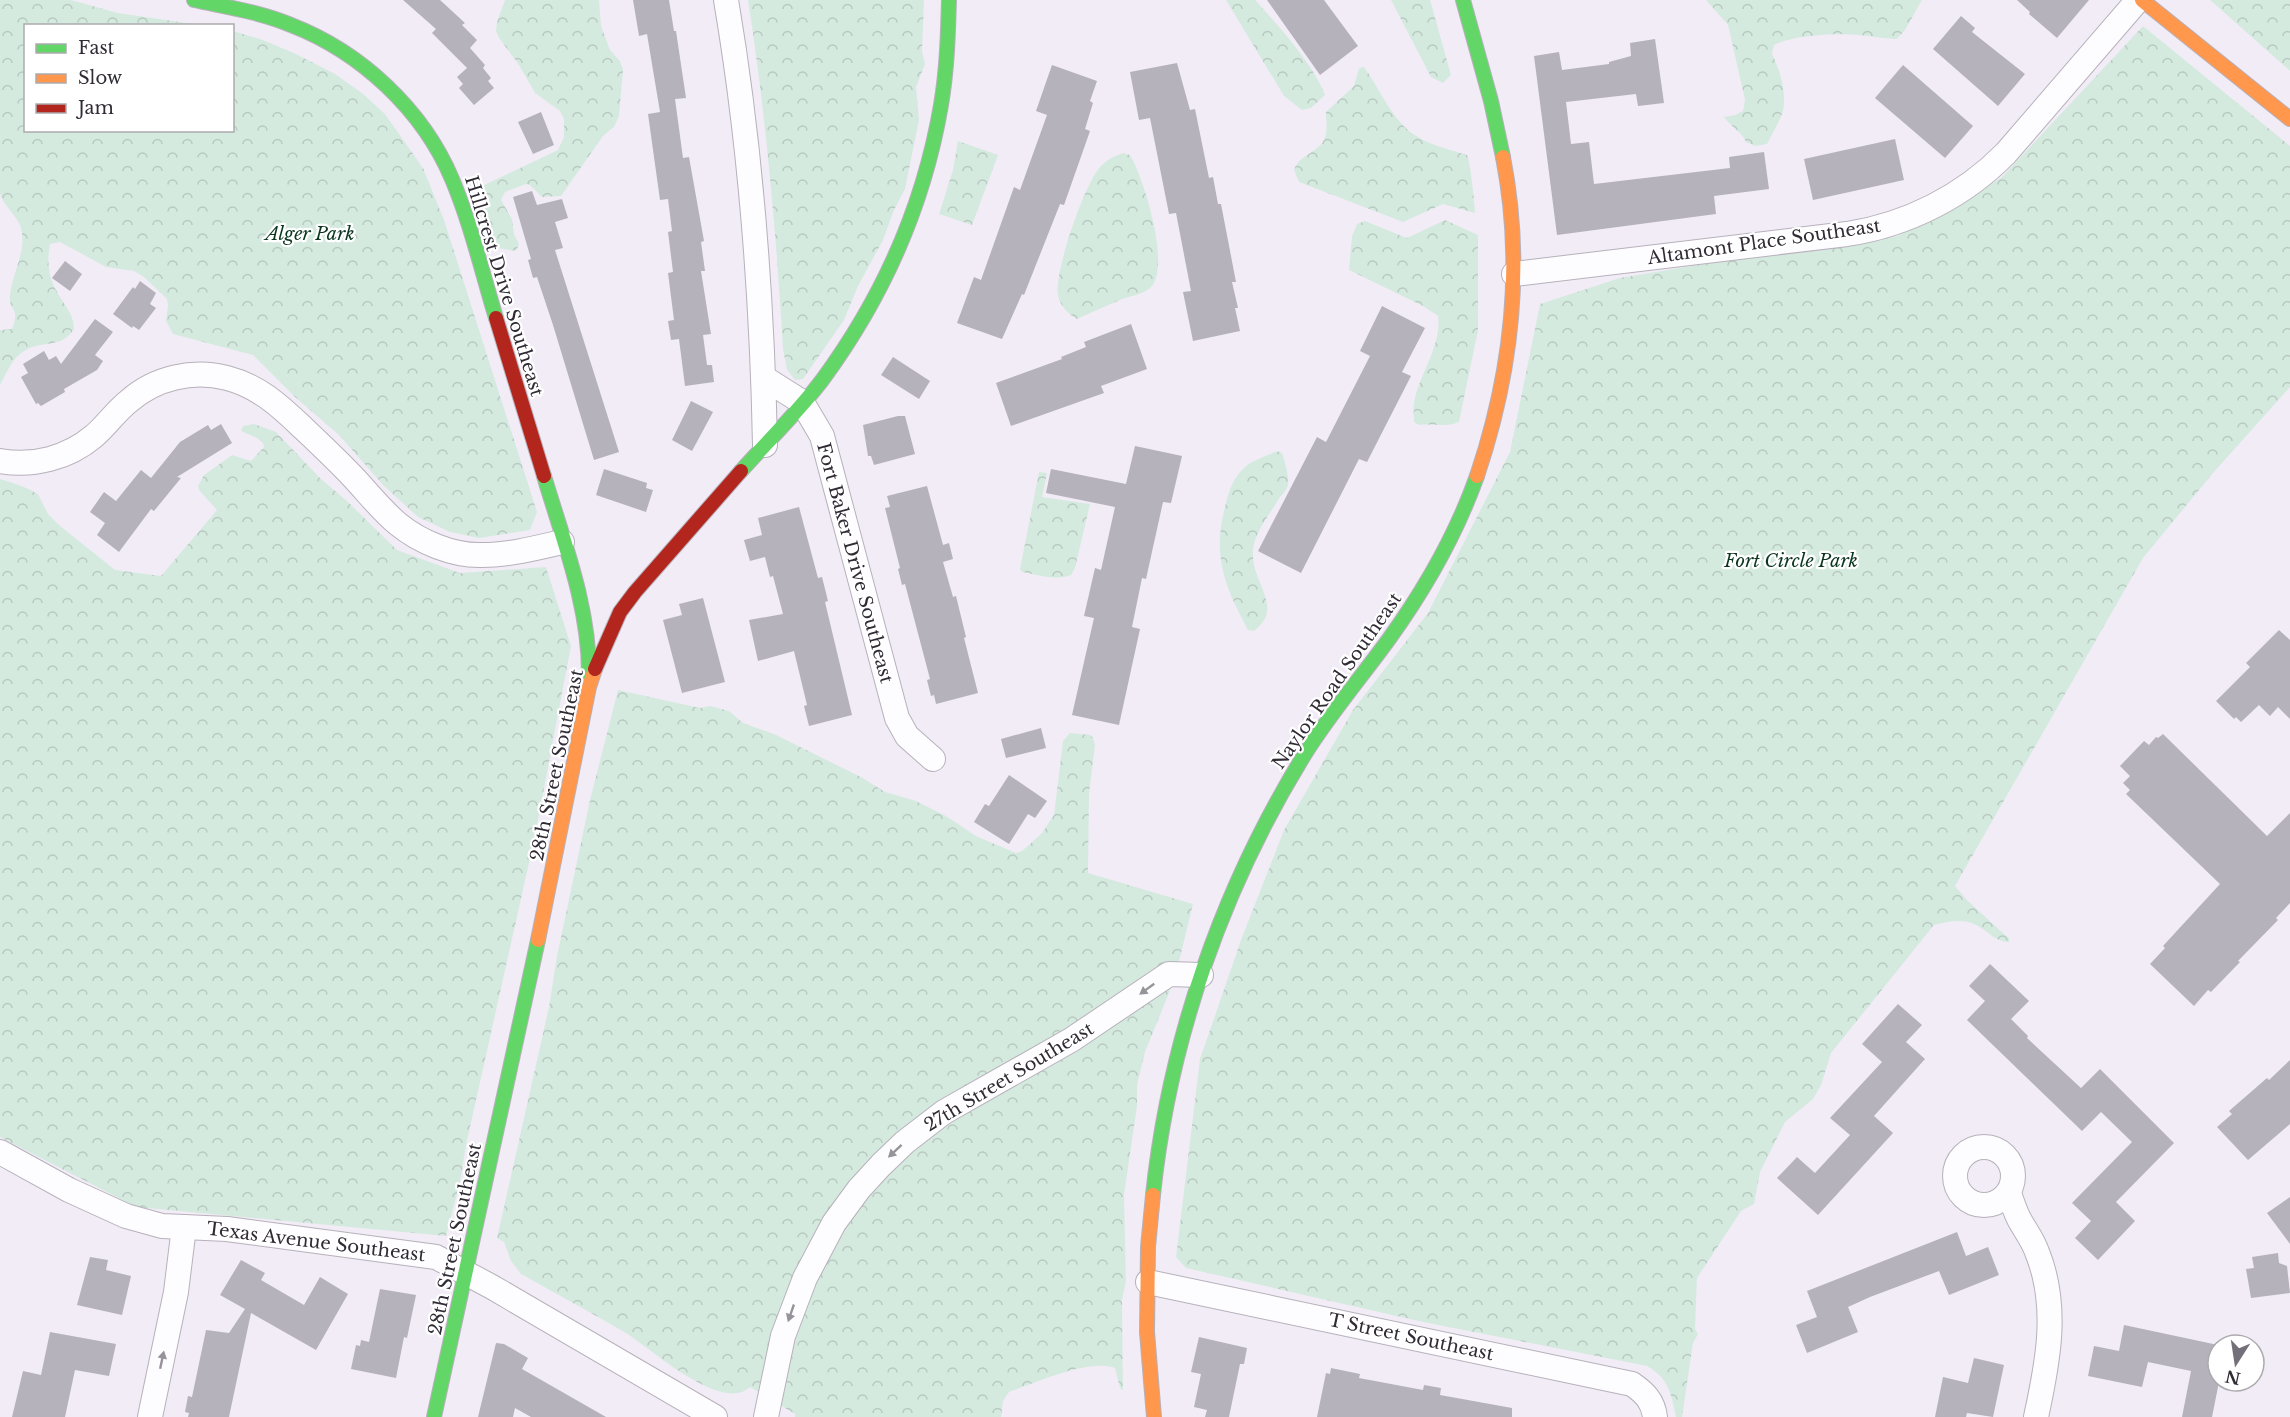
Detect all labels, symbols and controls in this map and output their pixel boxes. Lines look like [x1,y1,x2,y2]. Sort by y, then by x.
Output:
legend [24,24,234,132]
text: Fast [78,37,115,59]
text: Slow [78,67,123,89]
text: Jam [76,97,114,119]
street label: Hillcrest Drive Southeast [460,173,548,399]
street label: Altamont Place Southeast [1645,215,1882,269]
park label: Alger Park [264,223,354,245]
street label: Fort Baker Drive Southeast [812,440,898,686]
park label: Fort Circle Park [1723,550,1858,572]
street label: Naylor Road Southeast [1268,588,1406,773]
street label: 28th Street Southeast [526,667,588,863]
one-way arrow [1139,983,1155,995]
street label: 27th Street Southeast [920,1018,1098,1136]
street label: 28th Street Southeast [424,1141,486,1337]
one-way arrow [888,1144,903,1157]
street label: Texas Avenue Southeast [206,1218,427,1266]
one-way arrow [785,1304,795,1322]
street label: T Street Southeast [1326,1309,1496,1365]
north arrow [2206,1333,2266,1393]
one-way arrow [158,1350,167,1369]
text: N [2223,1366,2242,1389]

